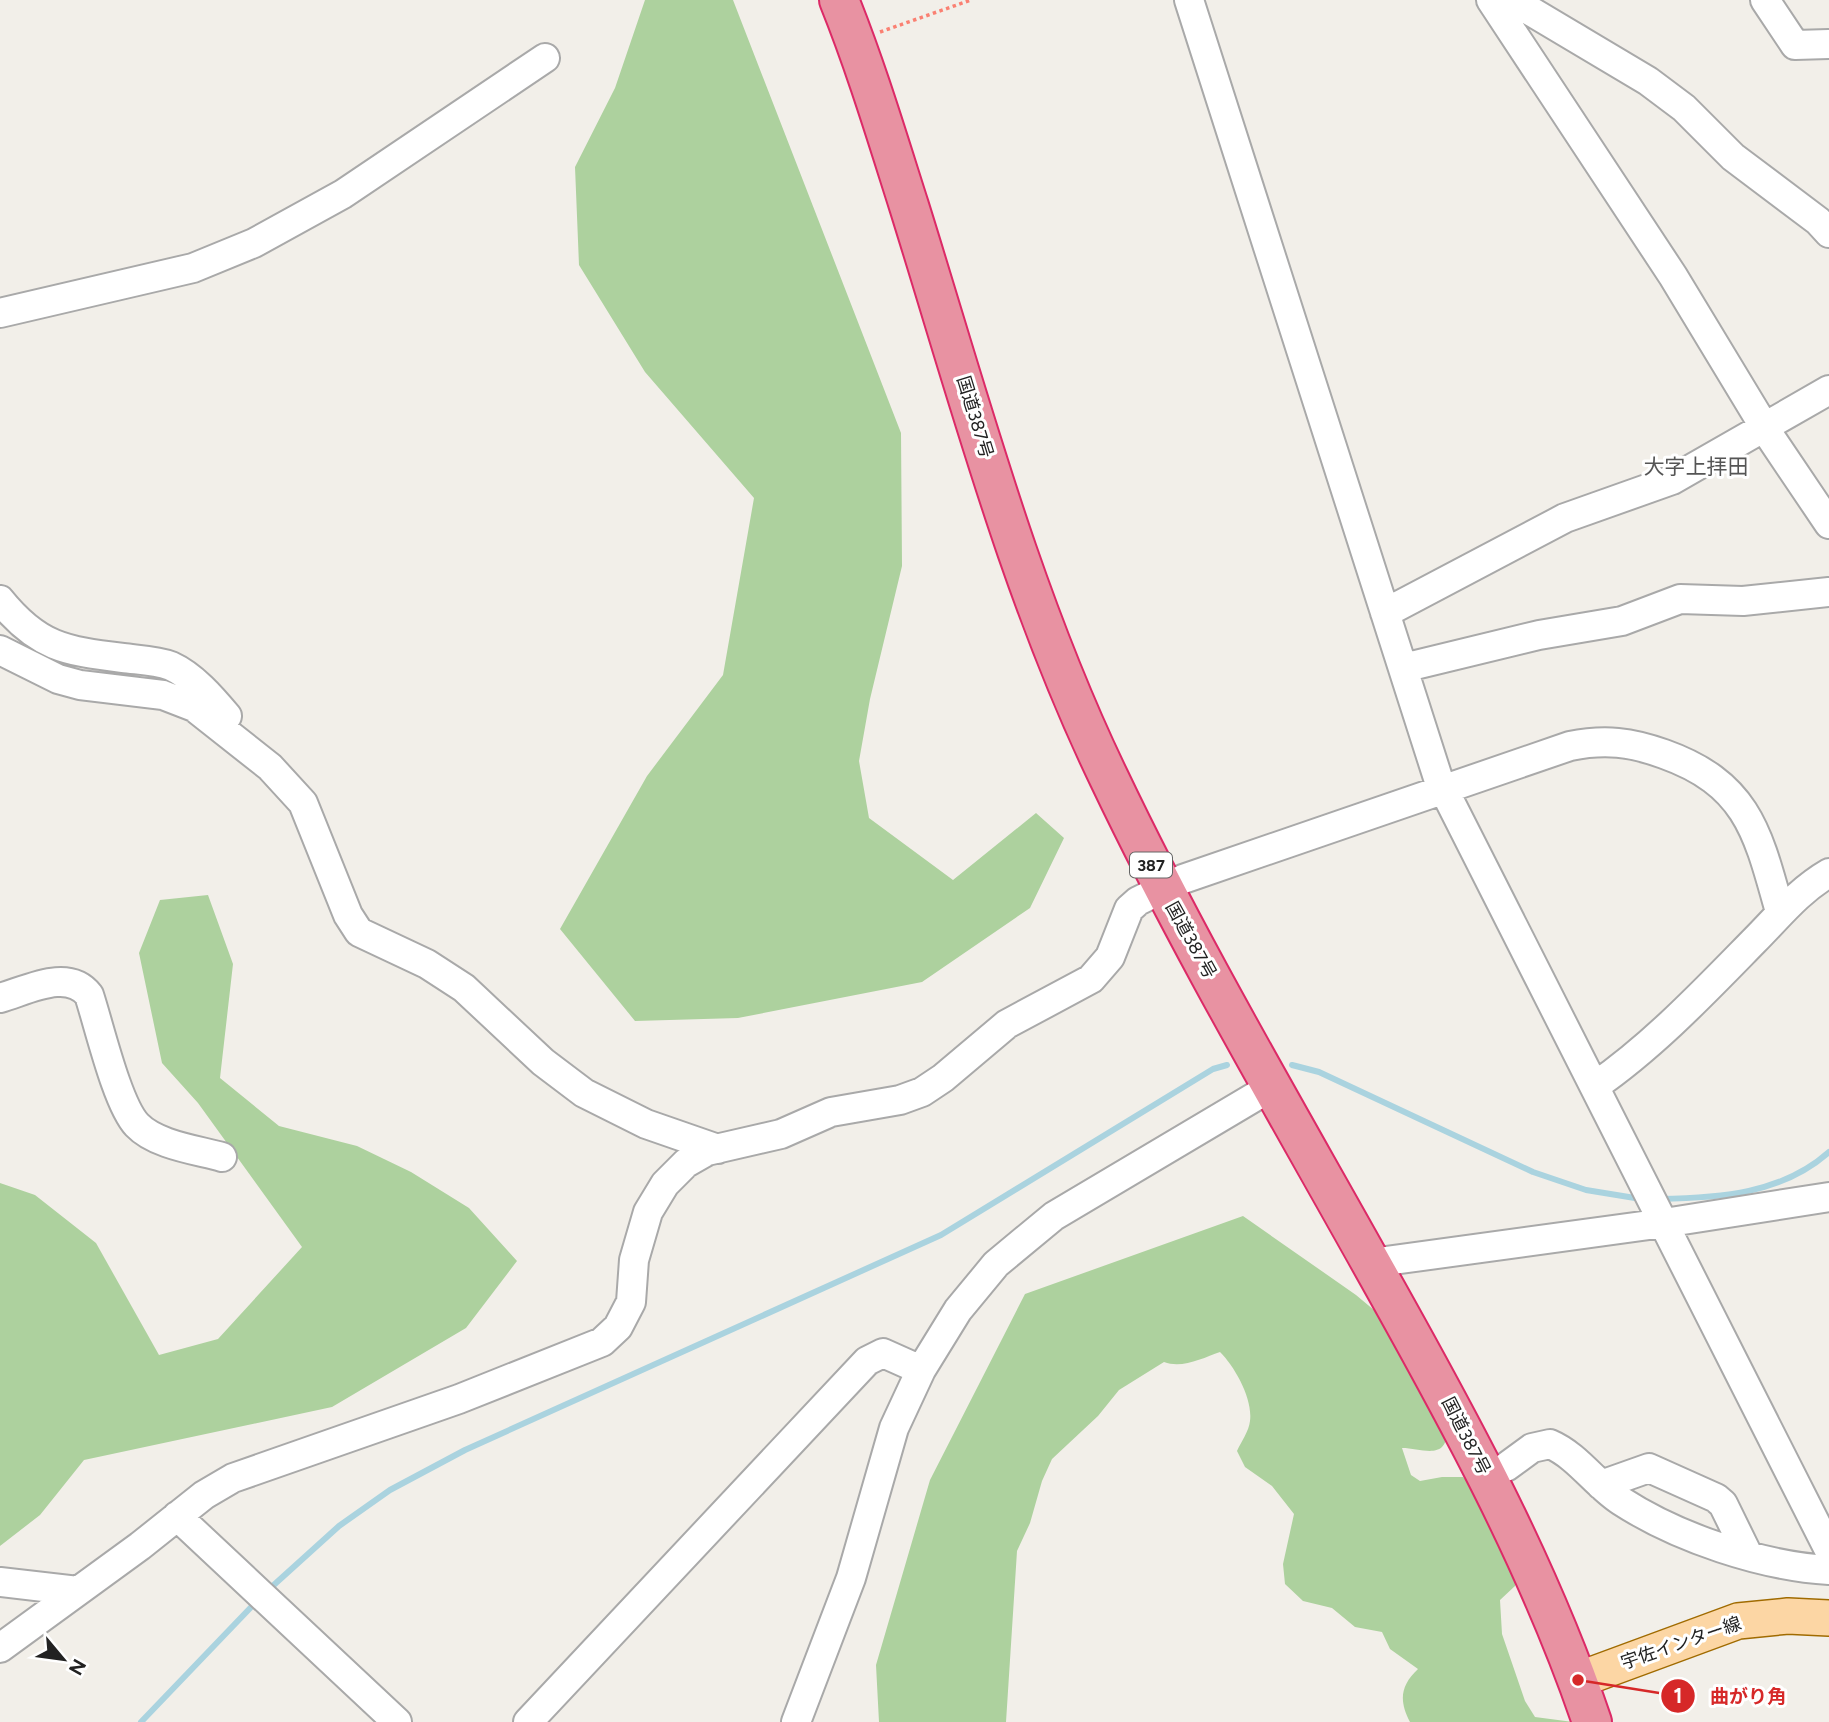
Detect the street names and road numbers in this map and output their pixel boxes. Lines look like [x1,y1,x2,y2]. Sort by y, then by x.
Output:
street label: 国道387号 [952,373,998,461]
road number: 387 [1130,852,1172,878]
street label: 国道387号 [1161,898,1221,982]
street label: 国道387号 [1437,1393,1495,1479]
street label: 宇佐インター線 [1618,1612,1744,1674]

